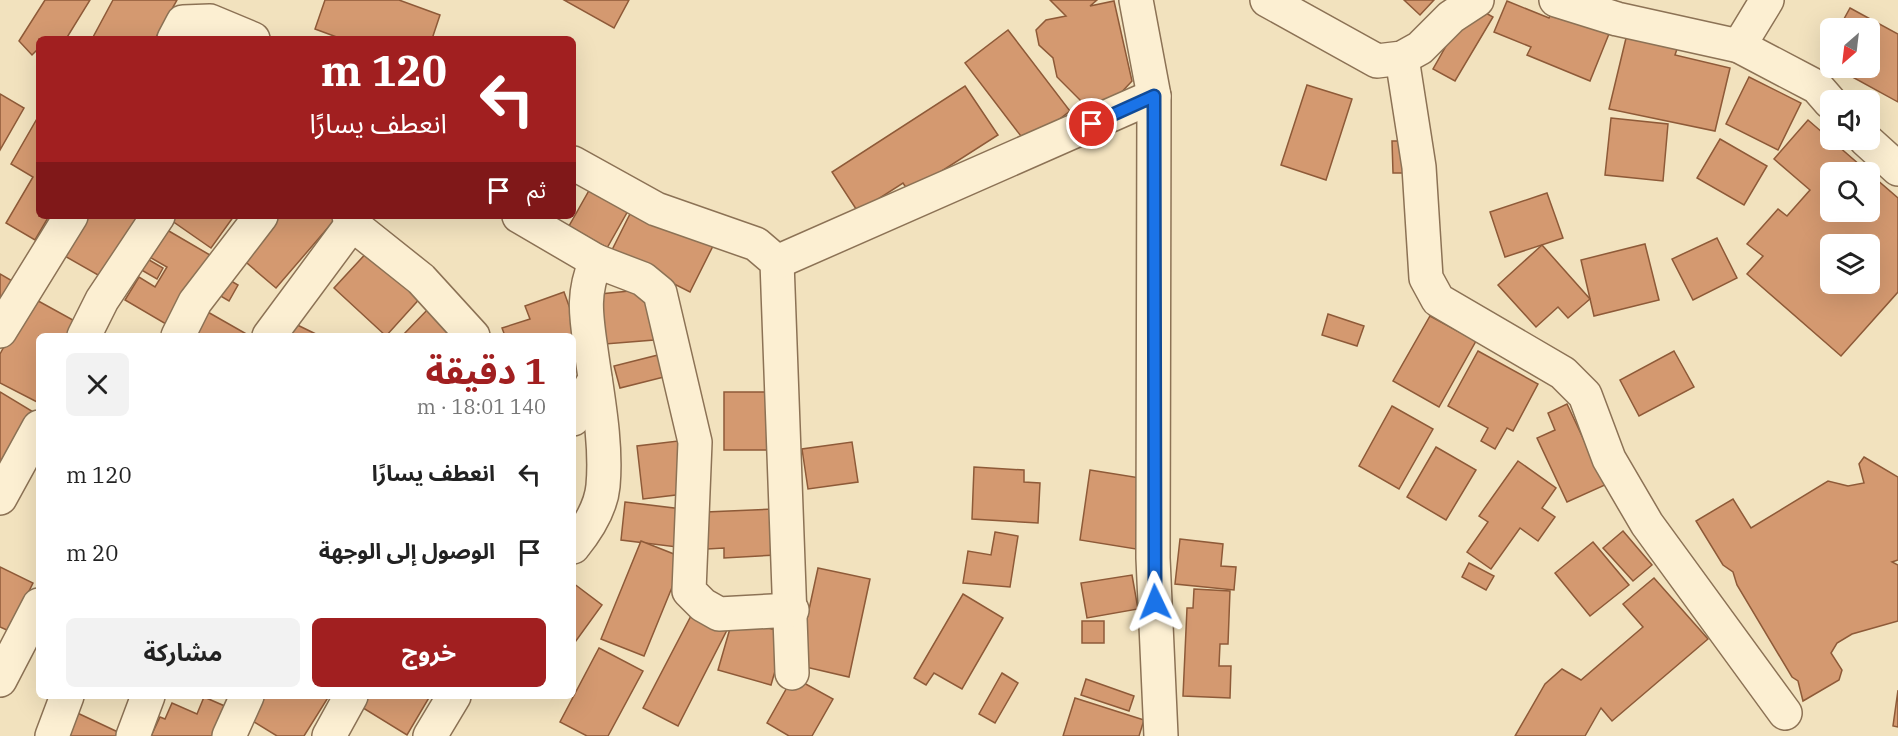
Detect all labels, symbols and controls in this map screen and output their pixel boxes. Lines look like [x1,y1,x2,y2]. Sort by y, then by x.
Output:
north arrow [1820,18,1880,78]
map controls [1820,18,1880,294]
text: 120 m [321,43,447,98]
icon: left [468,60,546,138]
button: sound [1820,90,1880,150]
pin [1066,98,1117,149]
text: انعطف يسارًا [310,105,447,140]
icon: arrive [1075,107,1108,140]
button: search [1820,162,1880,222]
icon: arrive [482,174,515,207]
text: ثم [527,175,546,204]
button: layers [1820,234,1880,294]
text: 1 دقيقة [425,347,546,394]
button: close [66,353,129,416]
text: 140 m · 18:01 [417,393,546,420]
text: انعطف يسارًا [372,458,495,487]
icon: left [513,458,546,491]
text: 120 m [66,460,132,489]
text: الوصول إلى الوجهة [319,536,495,565]
icon: arrive [513,536,546,569]
text: 20 m [66,538,118,567]
position arrow [1123,570,1187,634]
button: مشاركة [66,618,300,687]
button: خروج [312,618,546,687]

